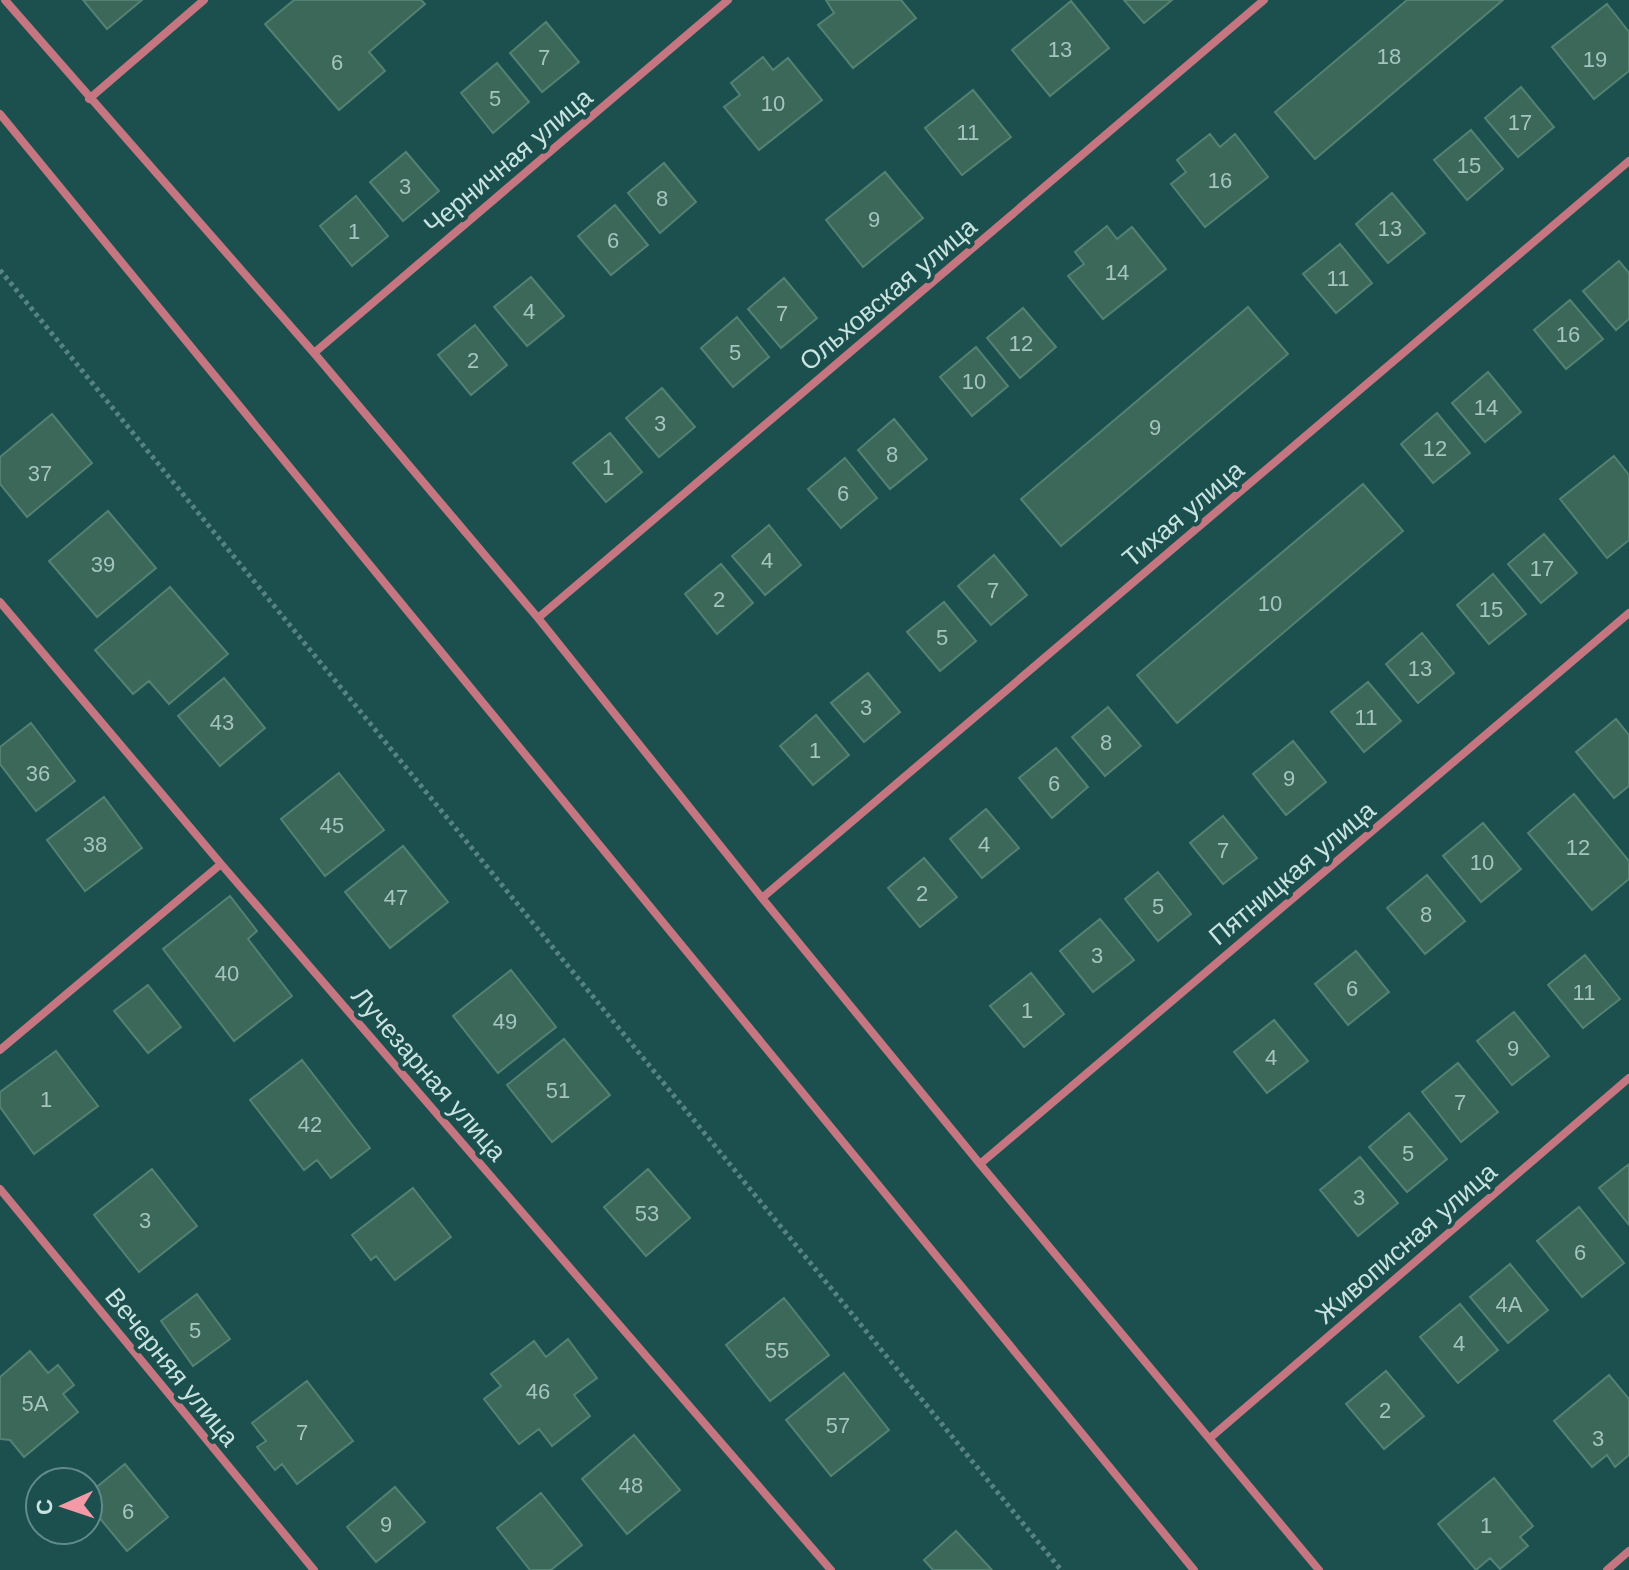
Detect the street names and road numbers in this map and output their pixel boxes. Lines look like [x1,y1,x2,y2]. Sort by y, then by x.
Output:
street label: Черничная улица [418,82,599,240]
street label: Ольховская улица [794,211,983,377]
street label: Тихая улица [1116,454,1250,573]
street label: Пятницкая улица [1203,794,1382,951]
street label: Лучезарная улица [345,981,513,1167]
street label: Живописная улица [1309,1156,1503,1330]
street label: Вечерняя улица [99,1282,245,1452]

